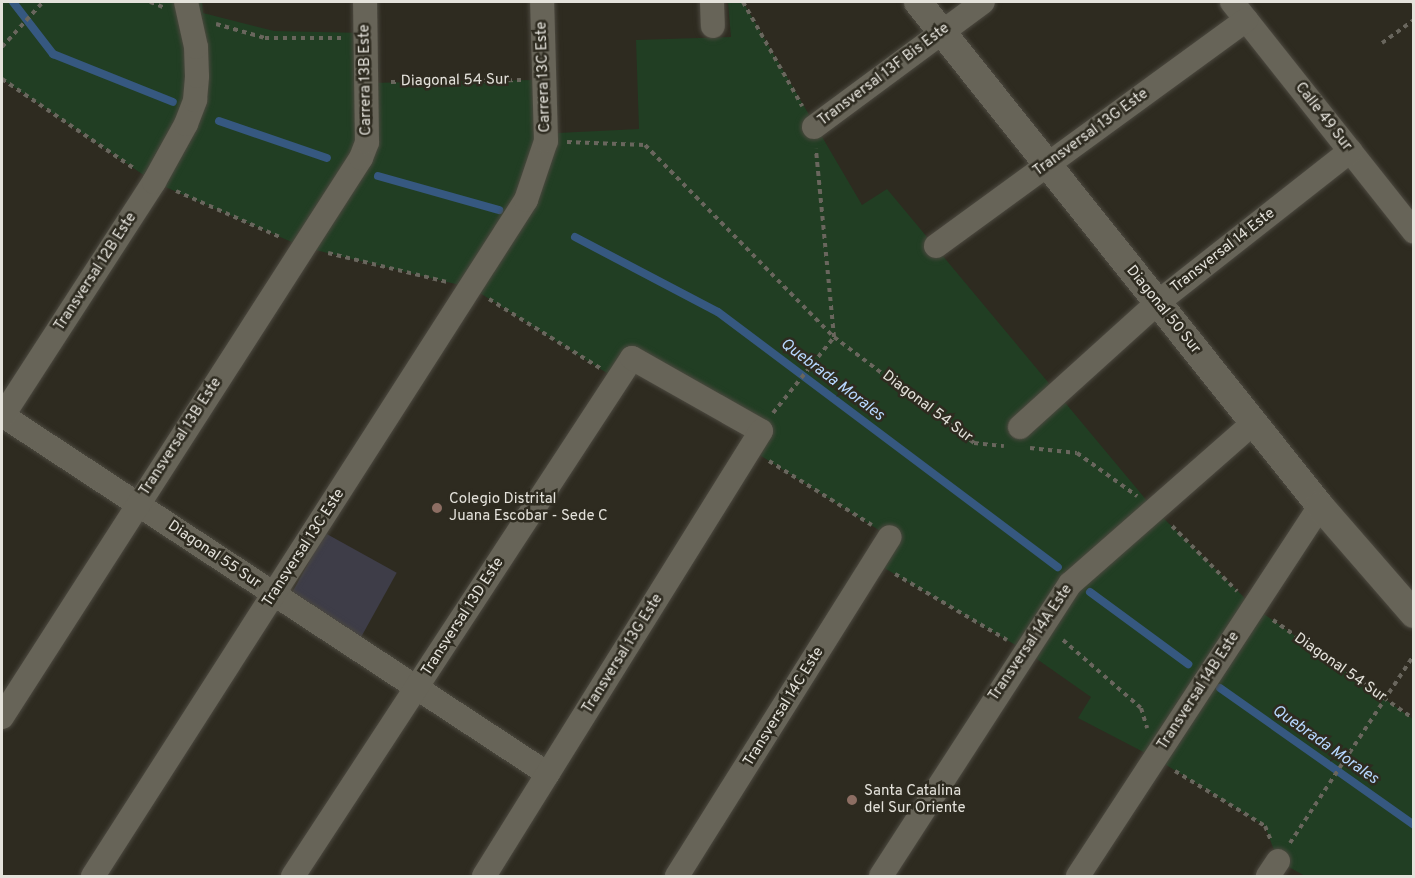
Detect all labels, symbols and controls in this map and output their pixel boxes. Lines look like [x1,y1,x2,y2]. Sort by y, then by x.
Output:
street label: Transversal 13F Bis Este [815,20,953,130]
street label: Carrera 13C Este [533,21,555,133]
street label: Carrera 13B Este [356,24,376,136]
street label: Diagonal 54 Sur [401,71,509,91]
street label: Calle 49 Sur [1291,79,1355,155]
street label: Transversal 13G Este [1030,85,1152,181]
street label: Transversal 14 Este [1167,205,1279,297]
street label: Transversal 12B Este [51,210,141,334]
street label: Diagonal 50 Sur [1122,262,1204,358]
water label: Quebrada Morales [776,335,888,425]
street label: Diagonal 54 Sur [878,367,976,447]
street label: Transversal 13B Este [136,375,226,499]
street label: Transversal 13C Este [259,486,349,610]
place label: Colegio Distrital Juana Escobar - Sede C [449,490,608,525]
marker: Colegio Distrital Juana Escobar - Sede C [430,501,444,515]
street label: Diagonal 55 Sur [164,517,264,593]
street label: Transversal 13D Este [418,554,508,680]
street label: Transversal 14A Este [985,581,1077,705]
street label: Transversal 13G Este [579,591,667,717]
street label: Transversal 14B Este [1154,629,1244,753]
street label: Diagonal 54 Sur [1290,630,1390,706]
street label: Transversal 14C Este [740,644,828,770]
water label: Quebrada Morales [1268,701,1382,789]
place label: Santa Catalina del Sur Oriente [864,782,965,817]
marker: Santa Catalina del Sur Oriente [845,793,859,807]

